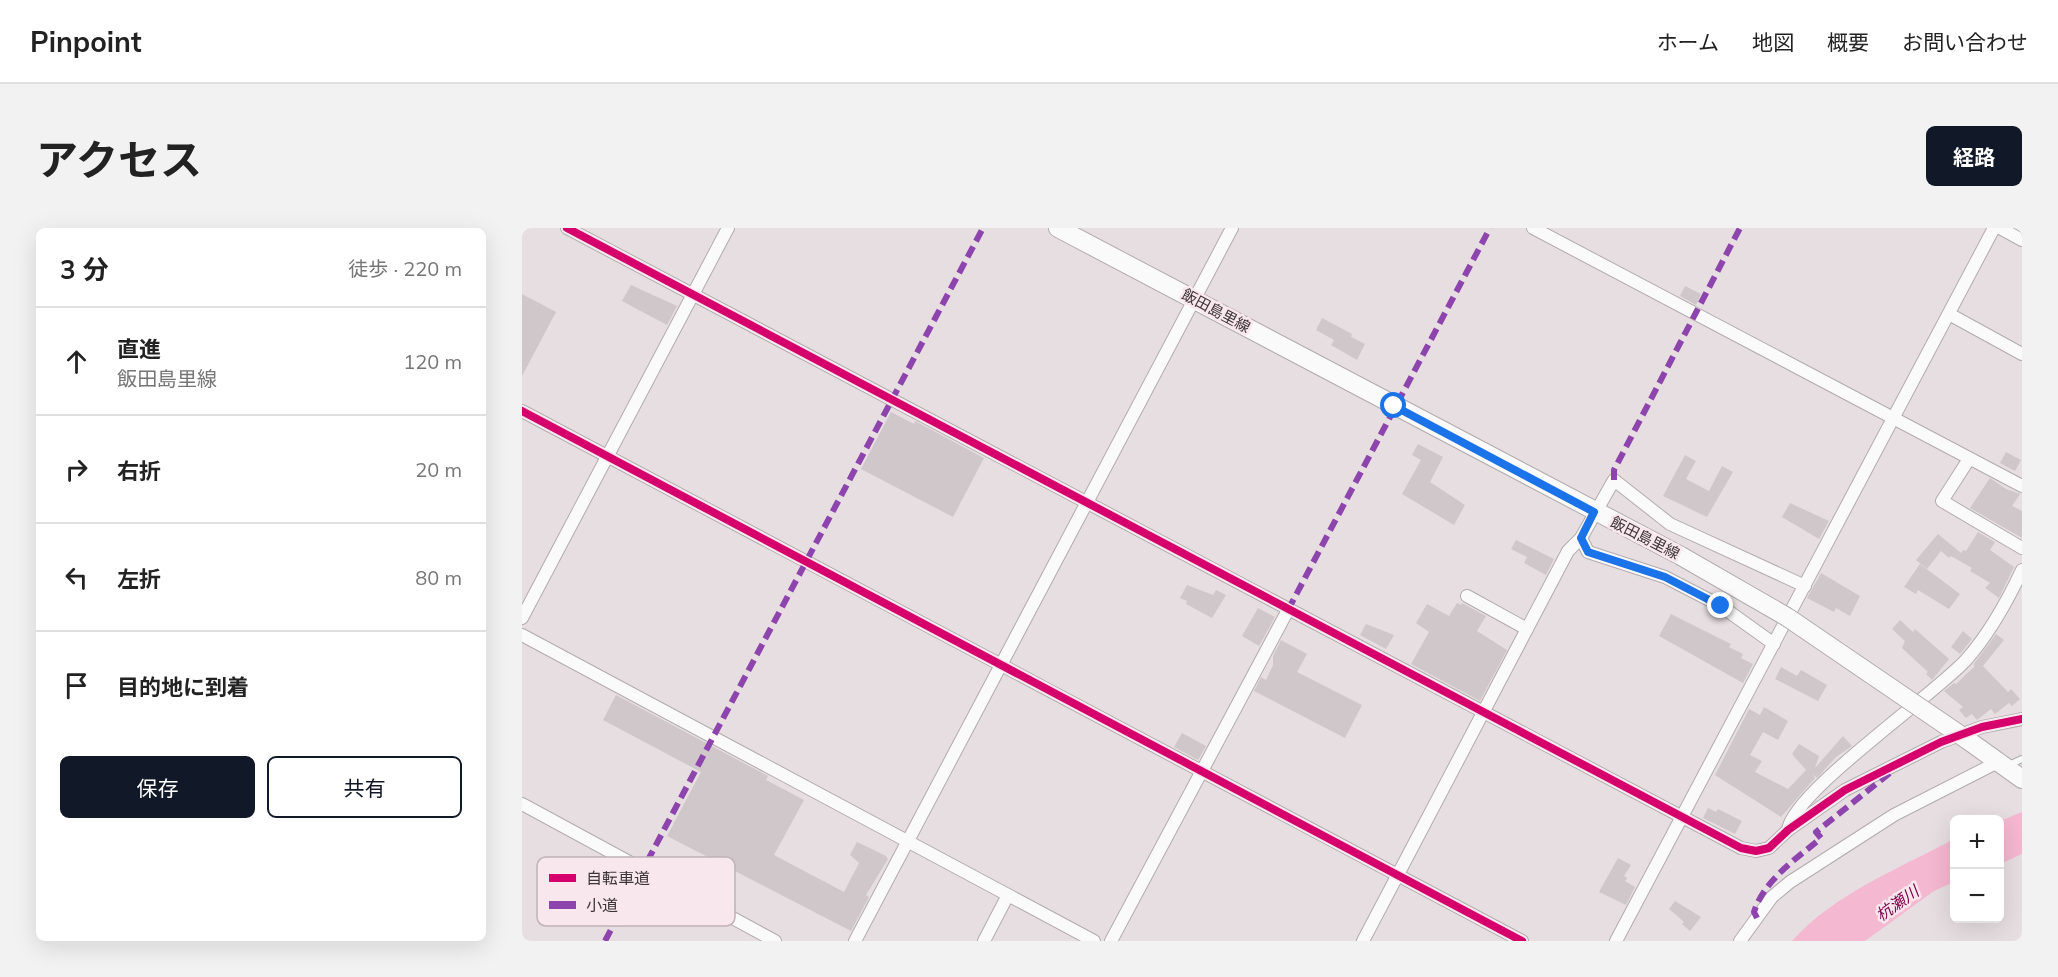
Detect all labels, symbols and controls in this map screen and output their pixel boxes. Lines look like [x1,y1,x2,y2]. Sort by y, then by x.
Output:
text: Pinpoint [30,24,142,59]
text: ホーム [1657,29,1719,55]
text: 地図 [1752,29,1794,55]
text: 概要 [1827,29,1869,55]
text: お問い合わせ [1902,29,2028,55]
button: 経路 [1926,126,2022,186]
text: アクセス [36,133,202,186]
text: 3 分 [60,253,109,286]
text: 徒歩 · 220 m [348,256,462,281]
street label: 飯田島里線 [1179,285,1254,337]
text: 直進 [117,335,161,363]
icon: ahead [60,345,93,378]
text: 120 m [403,349,462,374]
text: 飯田島里線 [117,366,217,391]
route start [1380,392,1406,418]
icon: right [60,453,93,486]
text: 右折 [117,457,161,485]
text: 20 m [415,457,462,482]
street label: 飯田島里線 [1607,512,1683,563]
icon: left [60,561,93,594]
text: 左折 [117,565,161,593]
text: 80 m [415,565,462,590]
route end [1707,592,1733,618]
icon: arrive [60,669,93,702]
text: 目的地に到着 [117,673,249,701]
button: 保存 [60,756,255,818]
button: 共有 [267,756,462,818]
map controls [1950,815,2004,923]
button: + [1950,815,2004,869]
legend [537,857,735,926]
text: 自転車道 [586,868,650,888]
button: − [1950,869,2004,923]
water label: 杭瀬川 [1872,880,1924,925]
text: 小道 [586,895,618,915]

